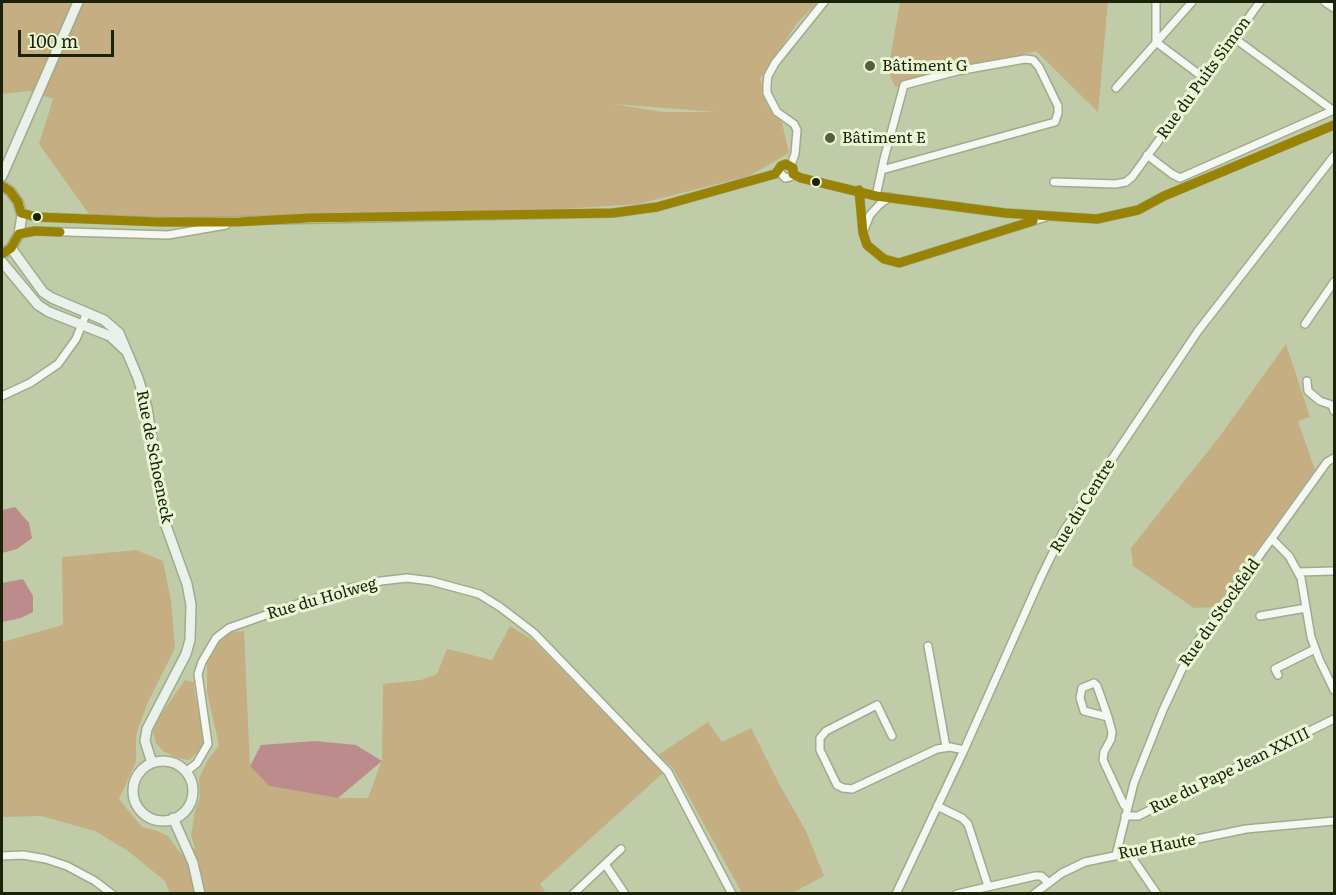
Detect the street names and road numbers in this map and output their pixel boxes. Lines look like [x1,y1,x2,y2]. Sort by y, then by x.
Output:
street label: Rue du Puits Simon [1153,13,1255,143]
street label: Rue de Schoeneck [132,389,176,525]
street label: Rue du Centre [1047,456,1119,556]
street label: Rue du Stockfeld [1176,555,1264,671]
street label: Rue du Holweg [265,574,379,624]
street label: Rue du Pape Jean XXIII [1147,724,1313,818]
street label: Rue Haute [1117,830,1197,864]

